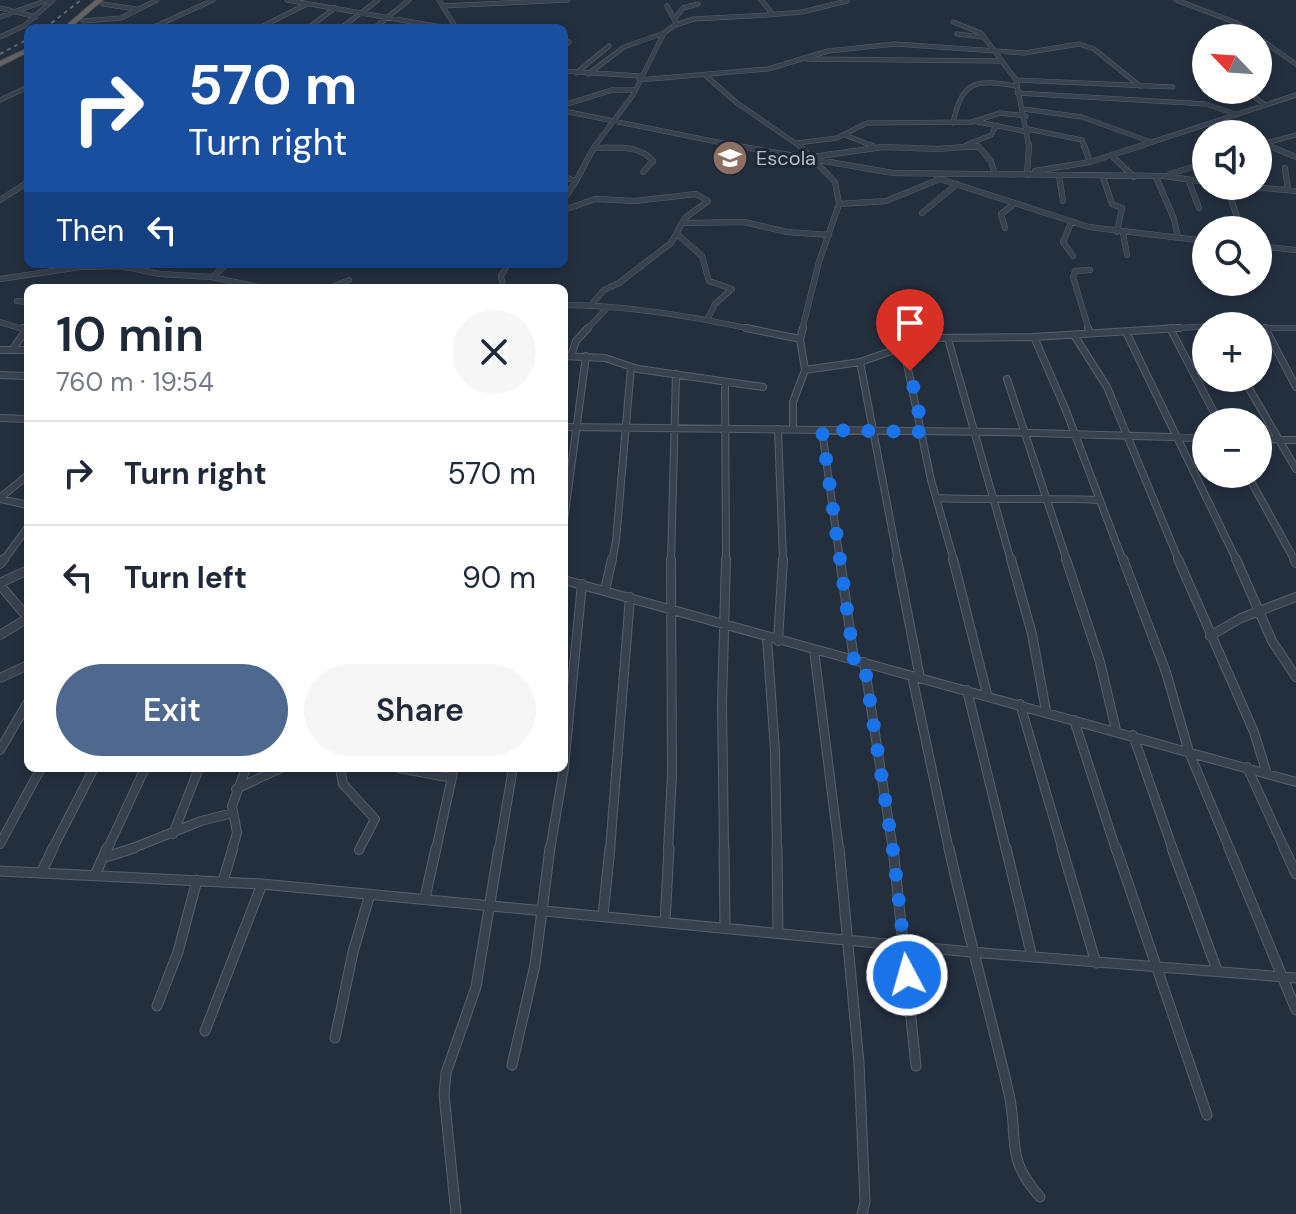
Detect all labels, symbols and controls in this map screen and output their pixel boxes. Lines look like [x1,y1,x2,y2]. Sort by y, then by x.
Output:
north arrow [1192,24,1272,104]
map controls [1192,24,1272,488]
text: 570 m [188,48,357,121]
icon: right [56,56,160,160]
text: Turn right [188,119,347,166]
button: sound [1192,120,1272,200]
school or university icon: Escola [711,139,749,177]
place label: Escola [756,145,816,171]
icon: left [140,208,184,252]
text: Then [56,211,124,250]
button: search [1192,216,1272,296]
pin [876,289,944,371]
icon: arrive [888,301,932,345]
text: 10 min [56,303,204,366]
button: close [452,310,536,394]
button: + [1192,312,1272,392]
text: 760 m · 19:54 [56,365,214,399]
button: − [1192,408,1272,488]
icon: right [56,451,100,495]
text: Turn right [124,454,267,493]
text: 570 m [447,454,536,493]
icon: left [56,555,100,599]
text: Turn left [124,558,247,597]
text: 90 m [462,558,536,597]
button: Exit [56,664,288,756]
button: Share [304,664,536,756]
position arrow [865,933,949,1017]

